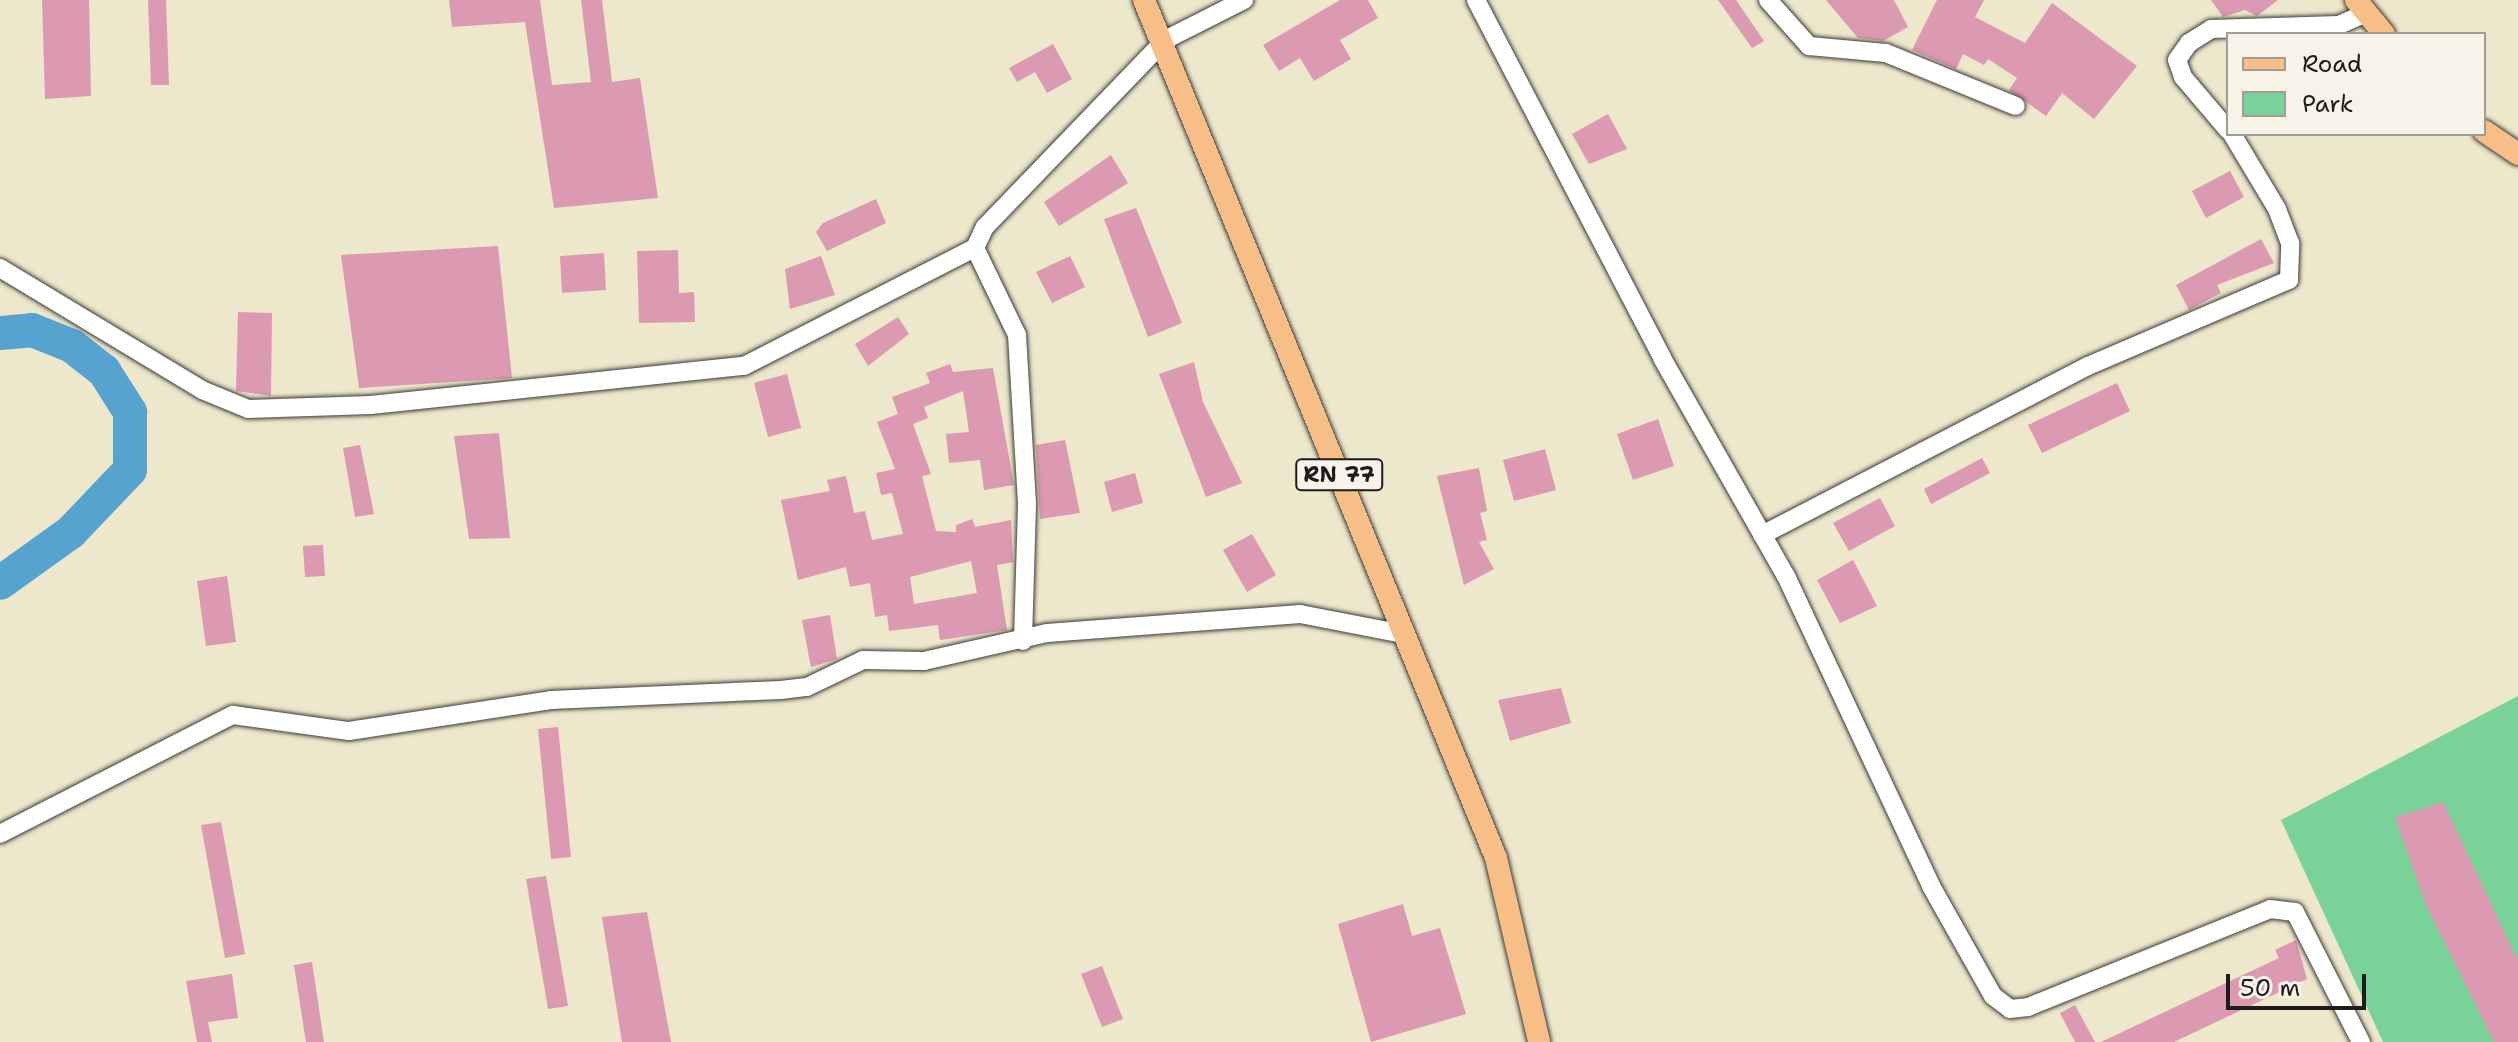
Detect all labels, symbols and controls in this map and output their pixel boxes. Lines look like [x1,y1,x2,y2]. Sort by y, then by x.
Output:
legend [2226,32,2486,136]
text: Road [2302,48,2362,80]
text: Park [2302,88,2354,120]
road number: RN 77 [1295,457,1383,493]
scale bar [2230,958,2370,1008]
text: 50 m [2240,972,2300,1004]

